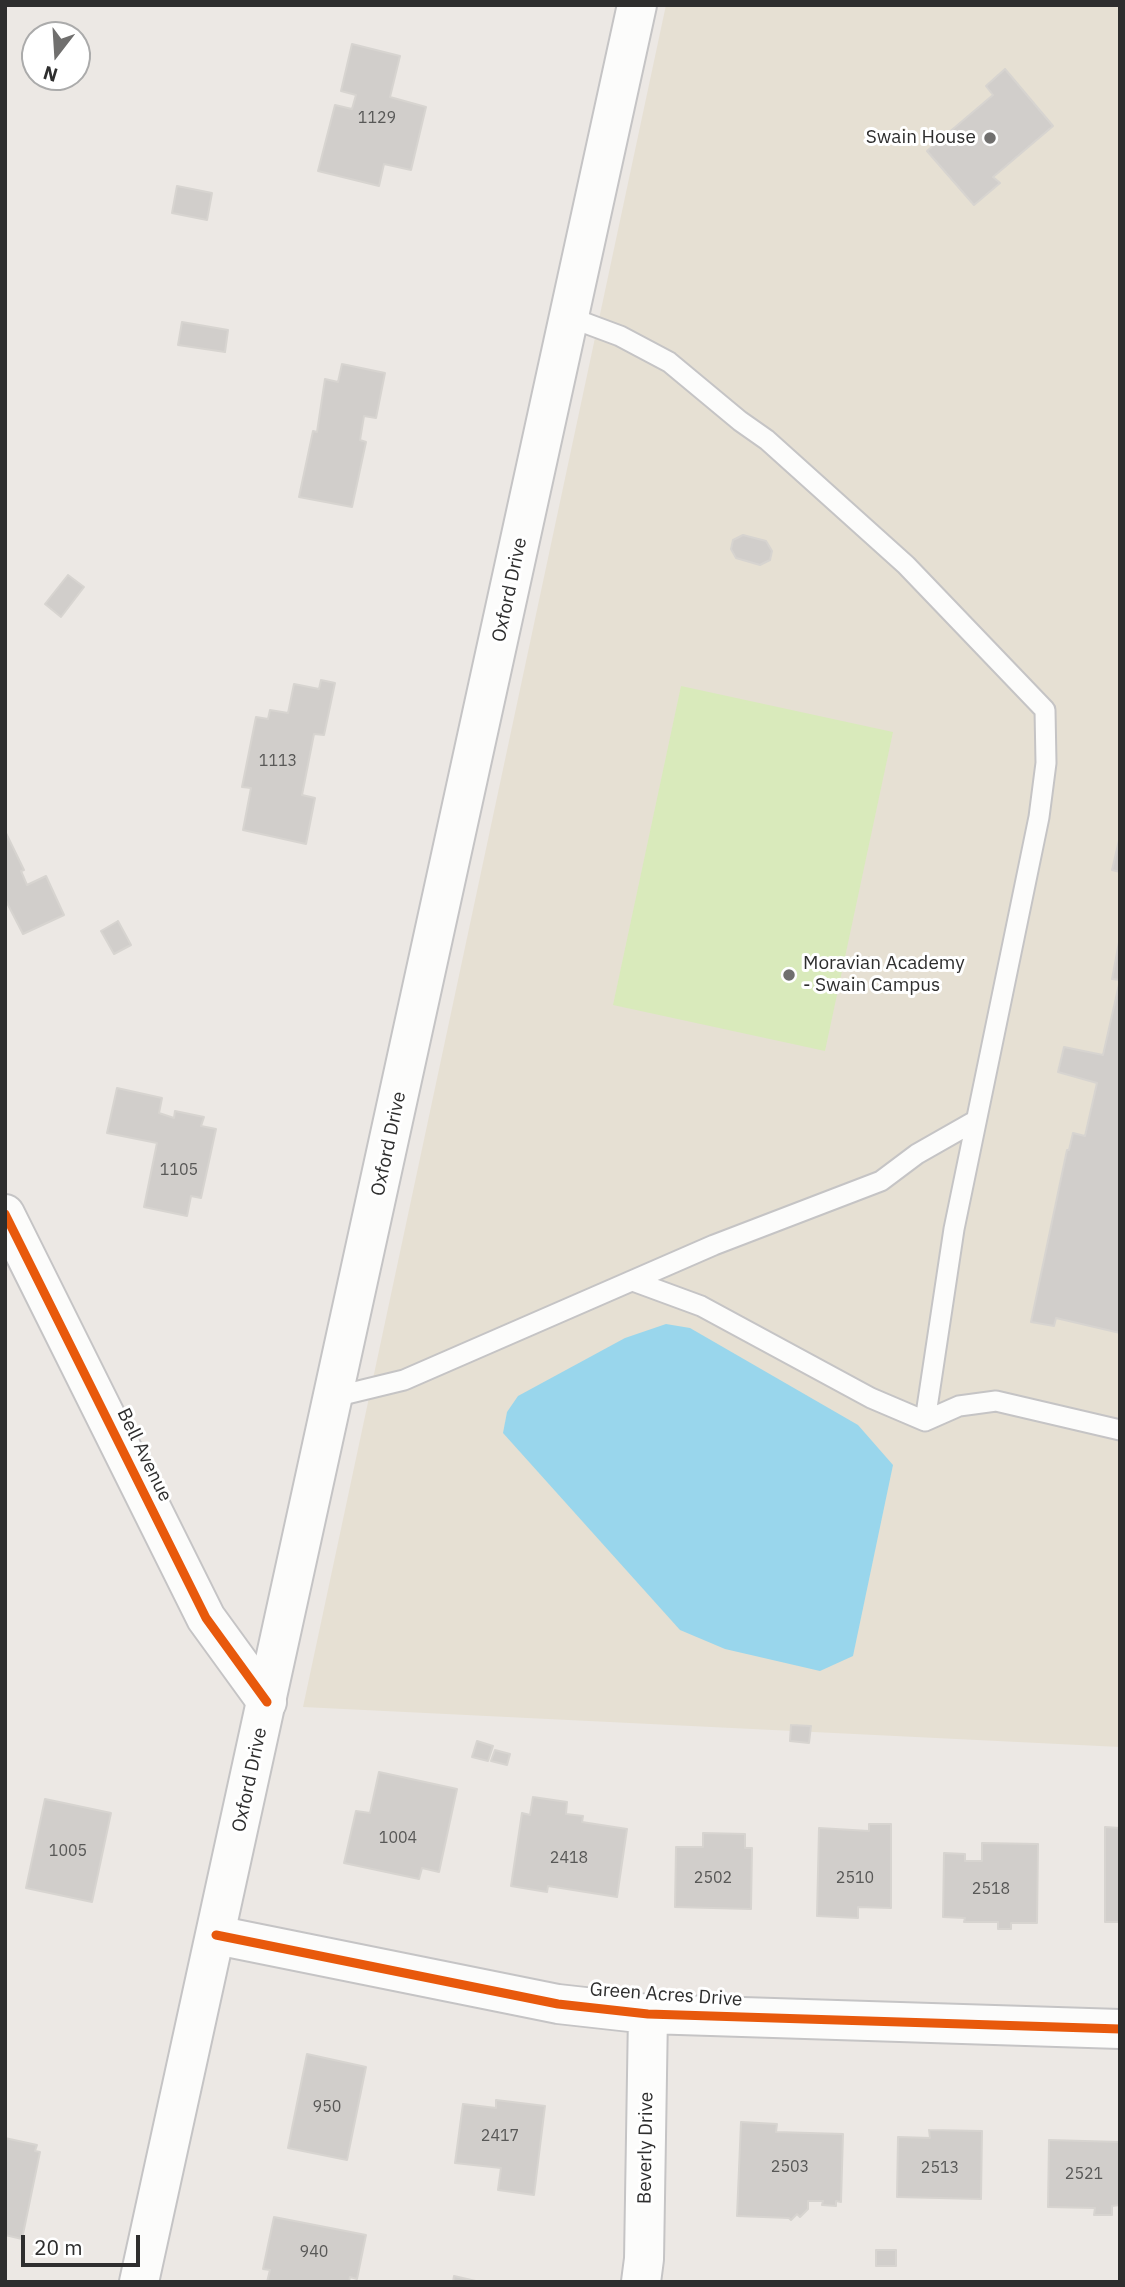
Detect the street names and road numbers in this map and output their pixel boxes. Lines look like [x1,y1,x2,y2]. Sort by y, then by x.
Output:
street label: Oxford Drive [488,536,532,644]
street label: Oxford Drive [367,1090,411,1198]
street label: Bell Avenue [112,1405,176,1505]
street label: Oxford Drive [228,1726,272,1834]
street label: Green Acres Drive [589,1978,743,2012]
street label: Beverly Drive [634,2092,658,2204]

